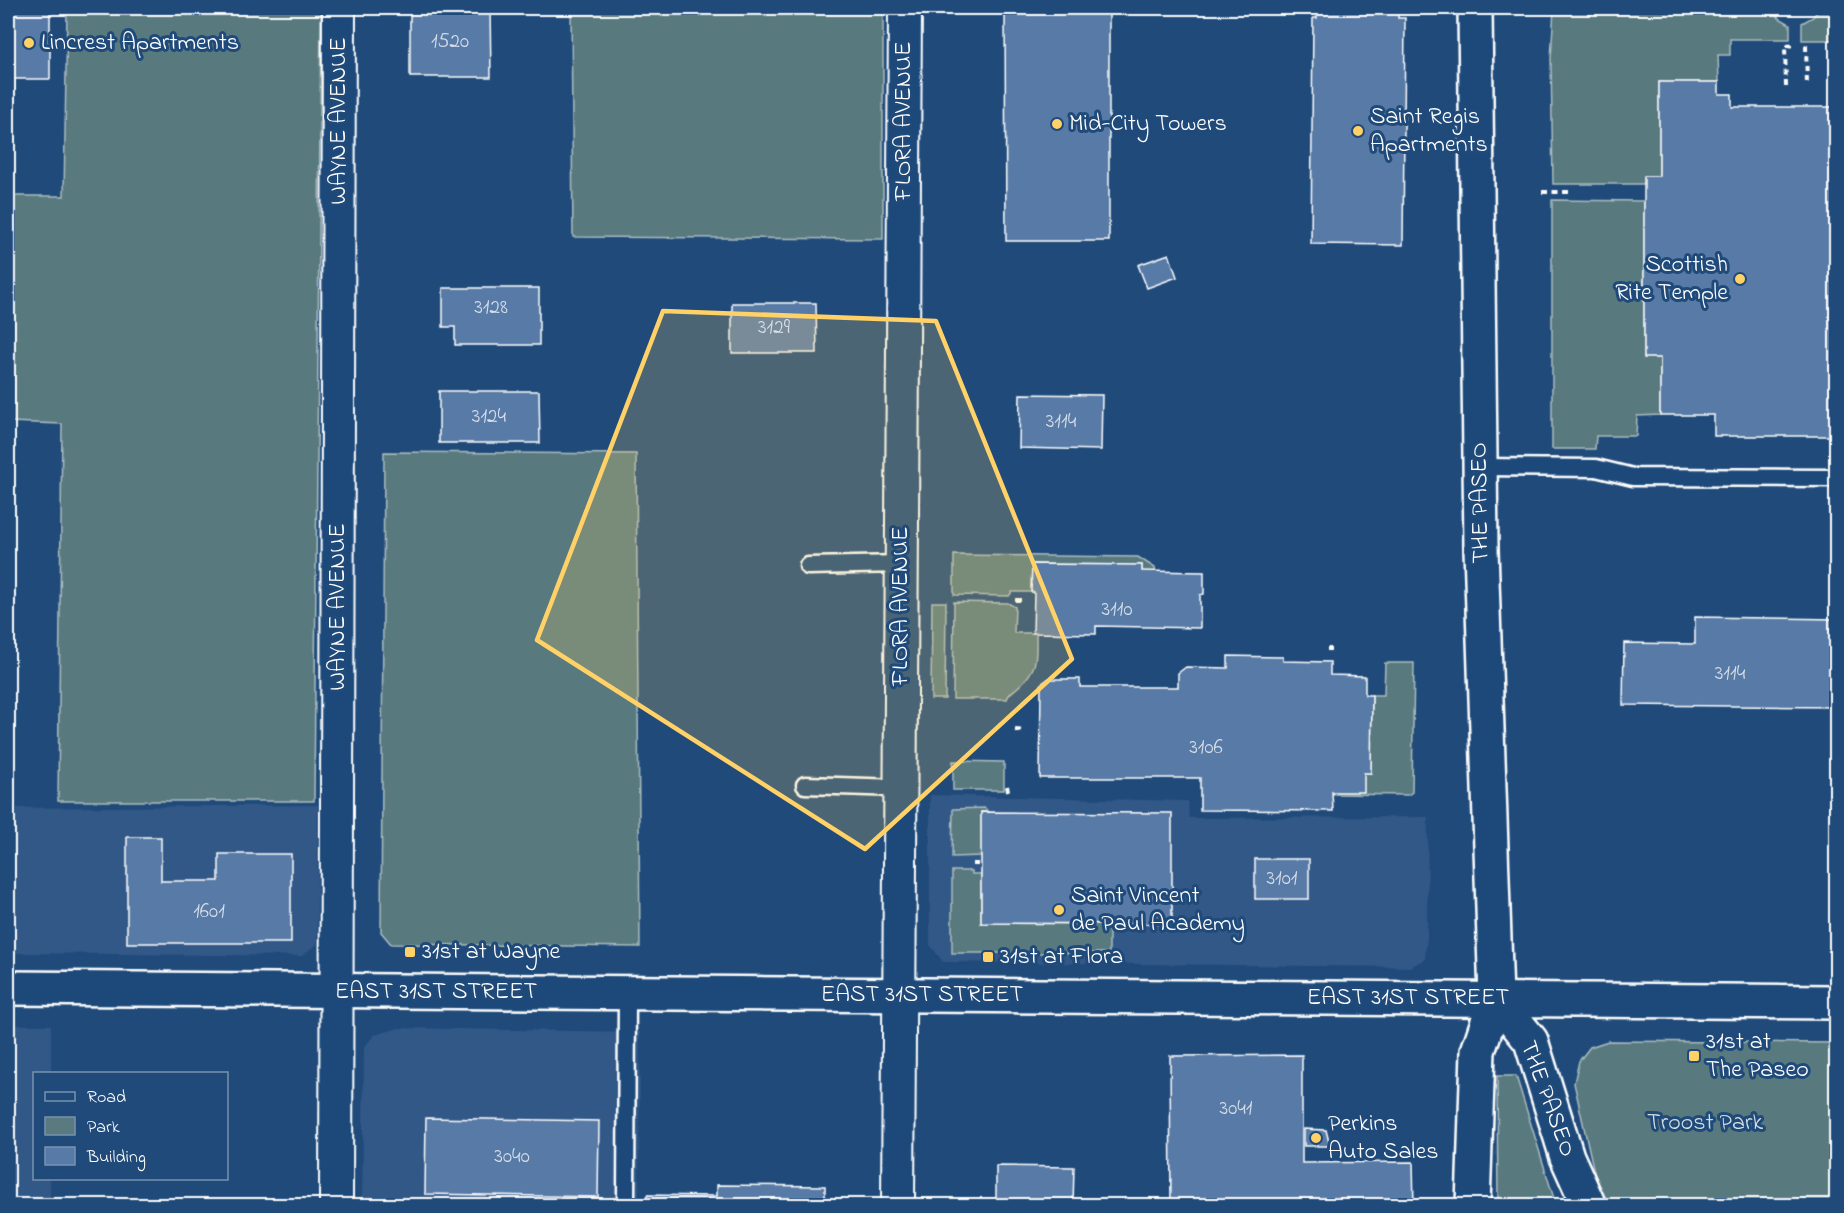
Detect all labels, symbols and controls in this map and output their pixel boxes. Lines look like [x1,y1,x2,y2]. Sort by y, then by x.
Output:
place label: Lincrest Apartments [41,26,239,61]
house number: 1520 [431,27,469,57]
marker: Lincrest Apartments [22,36,36,50]
street label: WAYNE AVENUE [322,37,357,205]
street label: FLORA AVENUE [887,41,922,202]
place label: Saint Regis Apartments [1370,100,1488,163]
place label: Mid-City Towers [1069,107,1227,143]
marker: Mid-City Towers [1050,117,1064,131]
marker: Saint Regis Apartments [1351,124,1365,138]
place label: Scottish Rite Temple [1615,248,1728,311]
marker: Scottish Rite Temple [1733,272,1747,286]
house number: 3128 [474,293,508,323]
house number: 3129 [758,313,791,343]
house number: 3124 [472,402,507,432]
house number: 3114 [1046,407,1077,437]
street label: THE PASEO [1462,442,1500,564]
street label: WAYNE AVENUE [321,523,356,691]
street label: FLORA AVENUE [884,526,919,687]
house number: 3110 [1101,595,1133,625]
house number: 3114 [1715,659,1746,689]
house number: 3106 [1189,733,1223,763]
house number: 3101 [1266,864,1298,894]
place label: Saint Vincent de Paul Academy [1071,879,1245,943]
house number: 1601 [193,897,225,927]
marker: Saint Vincent de Paul Academy [1052,903,1066,917]
place label: 31st at Wayne [422,935,561,971]
place label: 31st at Flora [1000,940,1123,975]
marker: 31st at Wayne [403,945,417,959]
marker: 31st at Flora [981,950,995,964]
street label: EAST 31ST STREET [335,975,537,1010]
street label: EAST 31ST STREET [821,978,1023,1013]
street label: EAST 31ST STREET [1307,981,1509,1016]
place label: 31st at The Paseo [1706,1025,1809,1088]
street label: THE PASEO [1510,1036,1584,1162]
marker: 31st at The Paseo [1687,1049,1701,1063]
legend [33,1072,228,1180]
text: Road [87,1085,126,1111]
house number: 3041 [1219,1094,1253,1124]
park label: Troost Park [1647,1106,1763,1141]
place label: Perkins Auto Sales [1328,1107,1438,1170]
text: Park [87,1115,120,1141]
marker: Perkins Auto Sales [1309,1131,1323,1145]
house number: 3040 [494,1142,530,1172]
text: Building [86,1145,146,1172]

